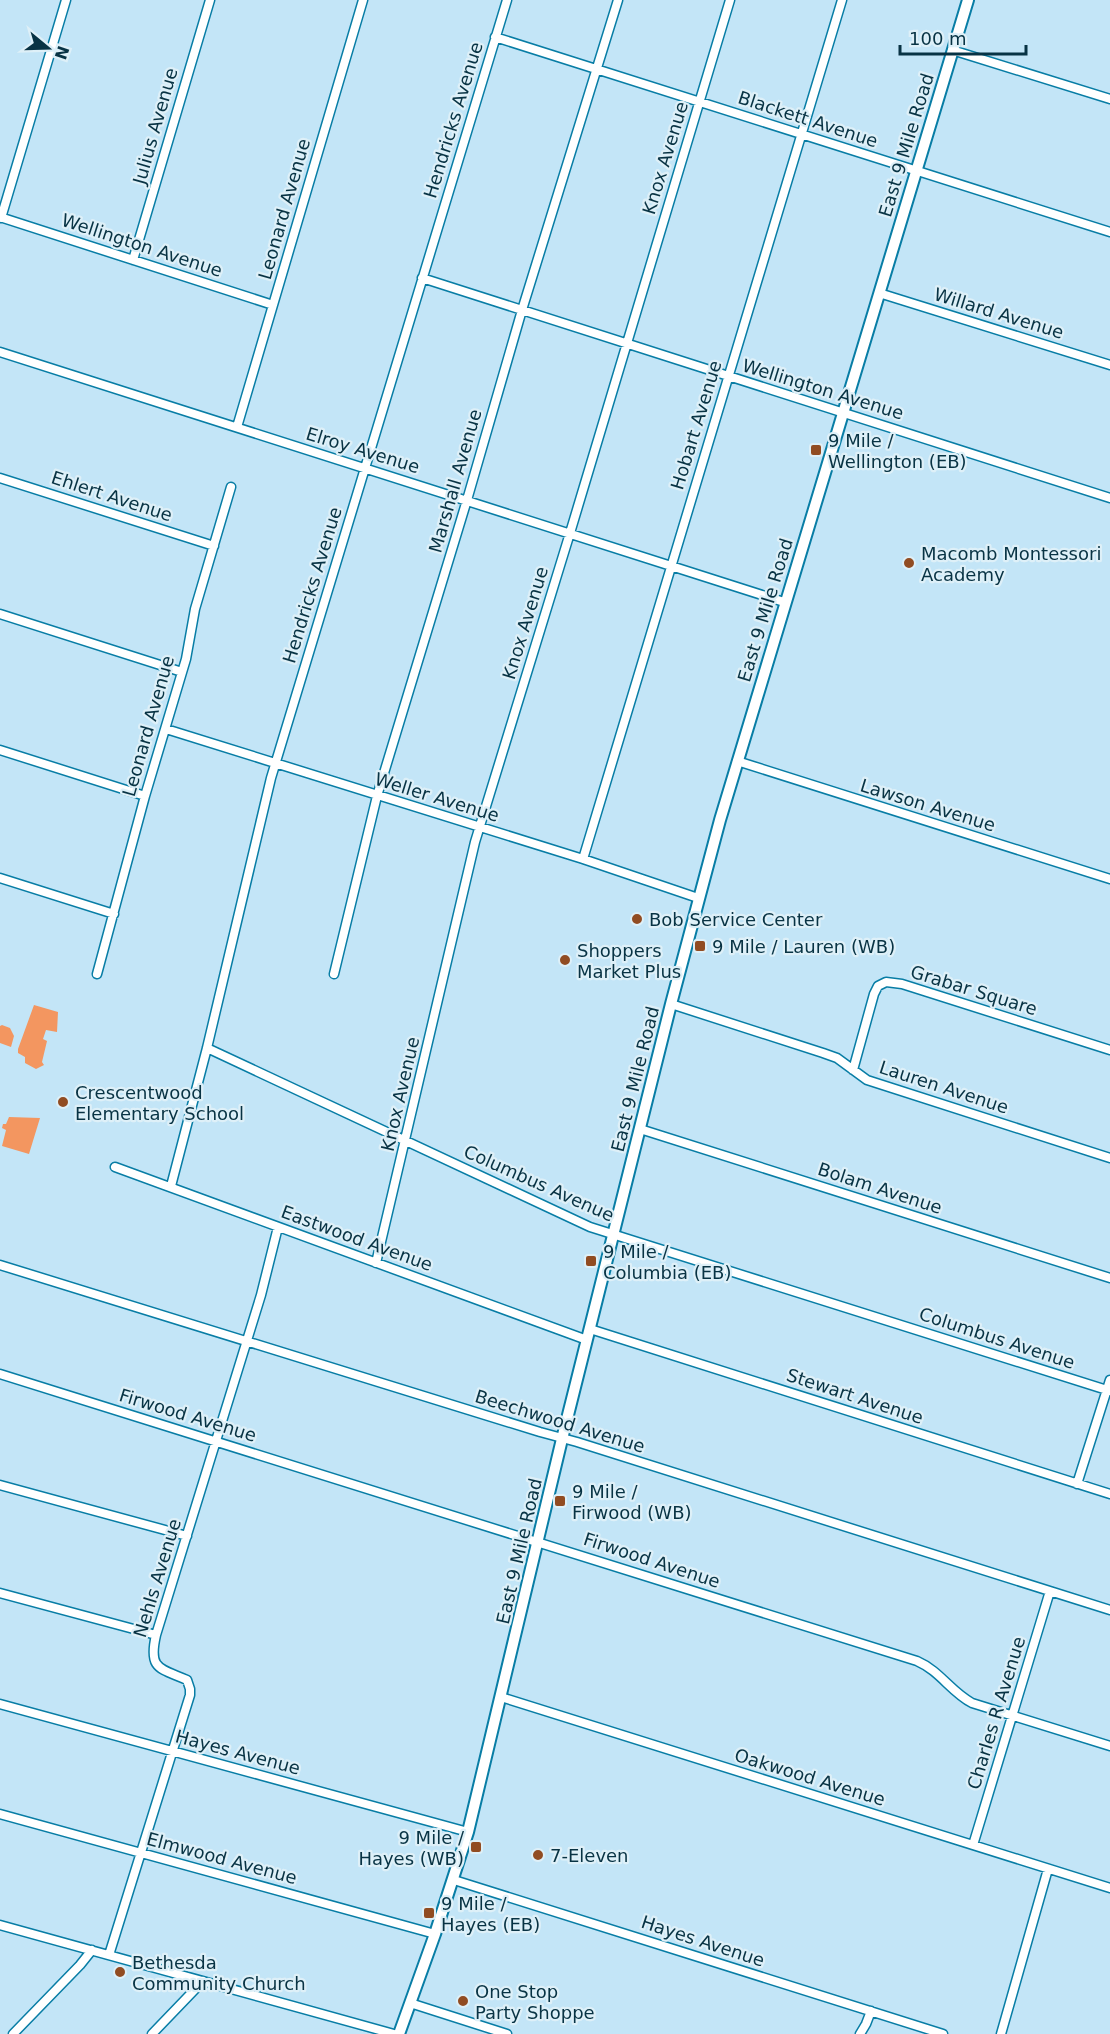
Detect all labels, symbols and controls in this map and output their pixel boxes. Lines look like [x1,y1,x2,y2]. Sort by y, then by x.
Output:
north arrow [18,18,78,78]
scale bar [900,18,1026,56]
text: 100 m [909,28,967,49]
street label: Hendricks Avenue [419,39,487,201]
text: N [51,43,73,62]
street label: Julius Avenue [128,65,182,188]
street label: East 9 Mile Road [874,71,938,219]
street label: Blackett Avenue [735,86,881,152]
street label: Knox Avenue [638,99,692,217]
street label: Leonard Avenue [254,136,314,282]
street label: Wellington Avenue [59,209,225,281]
street label: Willard Avenue [932,283,1066,343]
street label: Wellington Avenue [740,354,906,424]
street label: Hobart Avenue [666,358,726,492]
street label: Marshall Avenue [424,407,486,555]
street label: Elroy Avenue [304,423,422,477]
place label: 9 Mile / Wellington (EB) [828,430,967,472]
marker: 9 Mile / Wellington (EB) [809,443,823,457]
street label: Ehlert Avenue [49,467,175,525]
street label: Hendricks Avenue [278,504,346,666]
street label: East 9 Mile Road [733,536,797,684]
place label: Macomb Montessori Academy [921,543,1101,585]
marker: Macomb Montessori Academy [902,556,916,570]
street label: Knox Avenue [498,564,552,682]
street label: Leonard Avenue [118,653,178,799]
street label: Weller Avenue [372,768,502,826]
street label: Lawson Avenue [858,774,998,836]
place label: Bob Service Center [649,909,823,930]
marker: Bob Service Center [630,912,644,926]
place label: 9 Mile / Lauren (WB) [712,936,895,957]
marker: 9 Mile / Lauren (WB) [693,939,707,953]
place label: Shoppers Market Plus [577,940,681,982]
marker: Shoppers Market Plus [558,953,572,967]
street label: Grabar Square [908,961,1040,1019]
street label: East 9 Mile Road [607,1004,663,1154]
street label: Knox Avenue [377,1035,423,1153]
street label: Lauren Avenue [877,1056,1011,1118]
place label: Crescentwood Elementary School [75,1082,244,1124]
marker: Crescentwood Elementary School [56,1095,70,1109]
street label: Columbus Avenue [461,1140,617,1226]
street label: Bolam Avenue [815,1158,945,1218]
street label: Eastwood Avenue [278,1201,436,1275]
place label: 9 Mile / Columbia (EB) [603,1241,731,1283]
marker: 9 Mile / Columbia (EB) [584,1254,598,1268]
street label: Columbus Avenue [917,1303,1077,1373]
street label: Stewart Avenue [784,1364,926,1428]
street label: Firwood Avenue [117,1384,259,1446]
street label: Beechwood Avenue [472,1385,648,1457]
street label: East 9 Mile Road [492,1476,546,1626]
place label: 9 Mile / Firwood (WB) [572,1481,692,1523]
marker: 9 Mile / Firwood (WB) [553,1494,567,1508]
street label: Nehls Avenue [129,1516,185,1640]
street label: Firwood Avenue [581,1528,723,1592]
street label: Charles R Avenue [963,1634,1029,1792]
street label: Hayes Avenue [173,1725,303,1779]
street label: Oakwood Avenue [732,1744,888,1810]
place label: 9 Mile / Hayes (WB) [358,1827,465,1869]
street label: Elmwood Avenue [145,1828,299,1888]
marker: 9 Mile / Hayes (WB) [469,1840,483,1854]
place label: 7-Eleven [550,1845,629,1866]
marker: 7-Eleven [531,1848,545,1862]
place label: 9 Mile / Hayes (EB) [441,1893,540,1935]
marker: 9 Mile / Hayes (EB) [422,1906,436,1920]
street label: Hayes Avenue [639,1911,767,1971]
place label: Bethesda Community Church [132,1952,306,1994]
marker: Bethesda Community Church [113,1965,127,1979]
place label: One Stop Party Shoppe [475,1981,595,2023]
marker: One Stop Party Shoppe [456,1994,470,2008]

